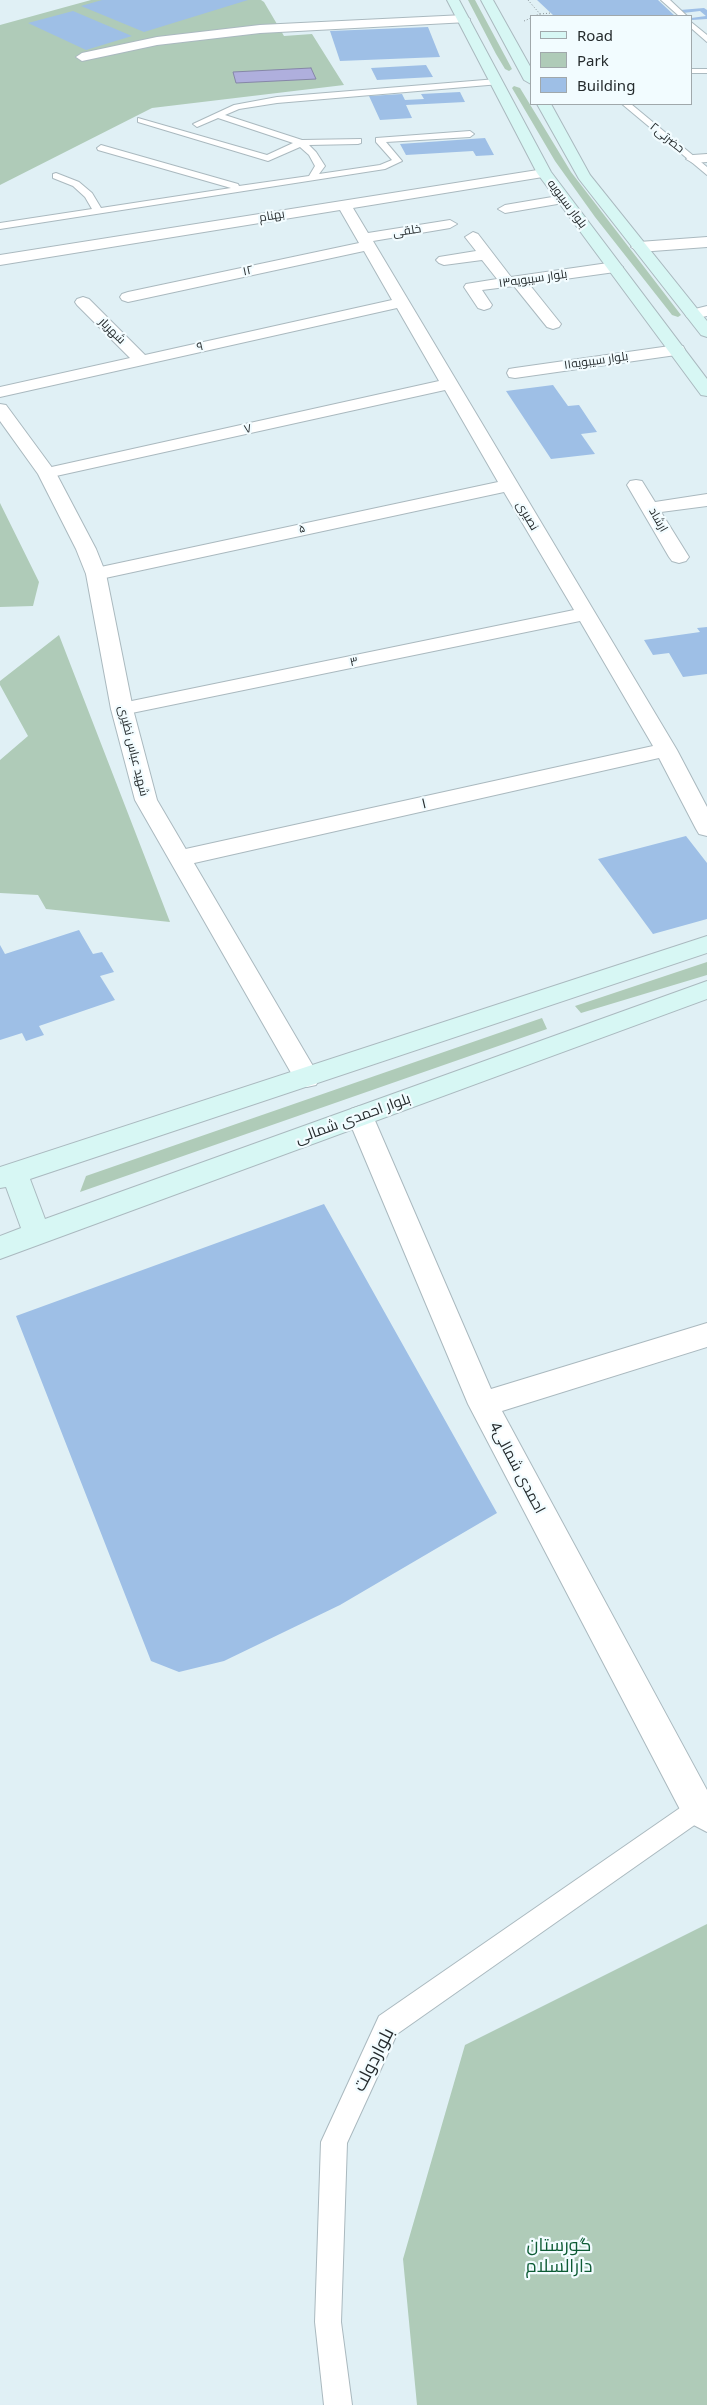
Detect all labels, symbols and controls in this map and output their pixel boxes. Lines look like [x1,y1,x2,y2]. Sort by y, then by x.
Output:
legend [530,15,692,105]
text: Road [577,25,613,45]
text: Park [577,50,609,70]
text: Building [577,75,635,95]
street label: حضرتی۲ [647,120,687,156]
street label: بلوار سیبویه [544,177,590,231]
street label: بهنام [258,207,286,225]
street label: خلقی [392,222,422,240]
street label: ۱۲ [242,263,254,279]
street label: بلوار سیبویه۱۳ [498,267,568,291]
street label: شهریار [96,315,128,347]
street label: ۹ [195,339,205,355]
street label: بلوار سیبویه۱۱ [563,349,629,373]
street label: ۷ [243,421,253,437]
street label: نصیری [513,499,541,533]
street label: ارشاد [645,505,671,535]
street label: ۵ [297,521,307,537]
street label: ۳ [349,654,359,670]
street label: شهید عباس نظیری [115,704,151,798]
street label: ۱ [420,795,428,813]
street label: بلوار احمدی شمالی [293,1090,413,1148]
street label: 4احمدی شمالی [485,1419,549,1517]
street label: بلواردولت [349,2025,399,2095]
park label: گورستان دارالسلام [526,2235,592,2278]

